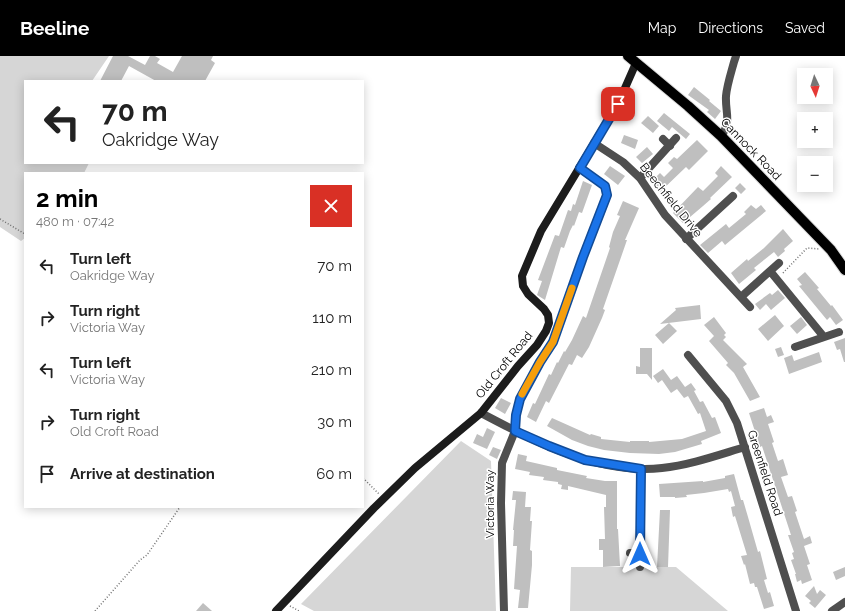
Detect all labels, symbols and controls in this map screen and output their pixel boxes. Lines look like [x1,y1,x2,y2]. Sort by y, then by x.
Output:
text: Beeline [20,17,89,39]
text: Map [648,20,676,36]
text: Directions [698,20,763,36]
text: Saved [785,20,825,36]
north arrow [797,68,833,104]
map controls [797,68,833,192]
pin [601,87,635,121]
icon: arrive [607,93,629,115]
text: 70 m [102,95,168,128]
icon: left [36,96,88,148]
button: + [797,112,833,148]
street label: Cannock Road [718,115,784,183]
text: Oakridge Way [102,129,219,150]
button: − [797,156,833,192]
street label: Beechfield Drive [637,160,705,240]
text: 2 min [36,184,98,213]
button: close [310,185,352,227]
text: 480 m · 07:42 [36,214,114,229]
text: Turn left [70,250,131,268]
icon: left [36,255,58,277]
text: 70 m [317,257,352,275]
text: Oakridge Way [70,268,155,283]
text: Turn right [70,302,140,320]
icon: right [36,307,58,329]
text: 110 m [312,309,352,327]
text: Victoria Way [70,320,145,335]
street label: Old Croft Road [473,329,535,401]
text: Turn left [70,354,131,372]
icon: left [36,359,58,381]
text: 210 m [311,361,352,379]
text: Victoria Way [70,372,145,387]
text: Turn right [70,406,140,424]
icon: right [36,411,58,433]
text: 30 m [317,413,352,431]
text: Old Croft Road [70,424,159,439]
street label: Greenfield Road [745,428,785,518]
icon: arrive [36,463,58,485]
text: Arrive at destination [70,465,215,483]
text: 60 m [316,465,352,483]
street label: Victoria Way [483,469,497,539]
position arrow [619,533,661,575]

